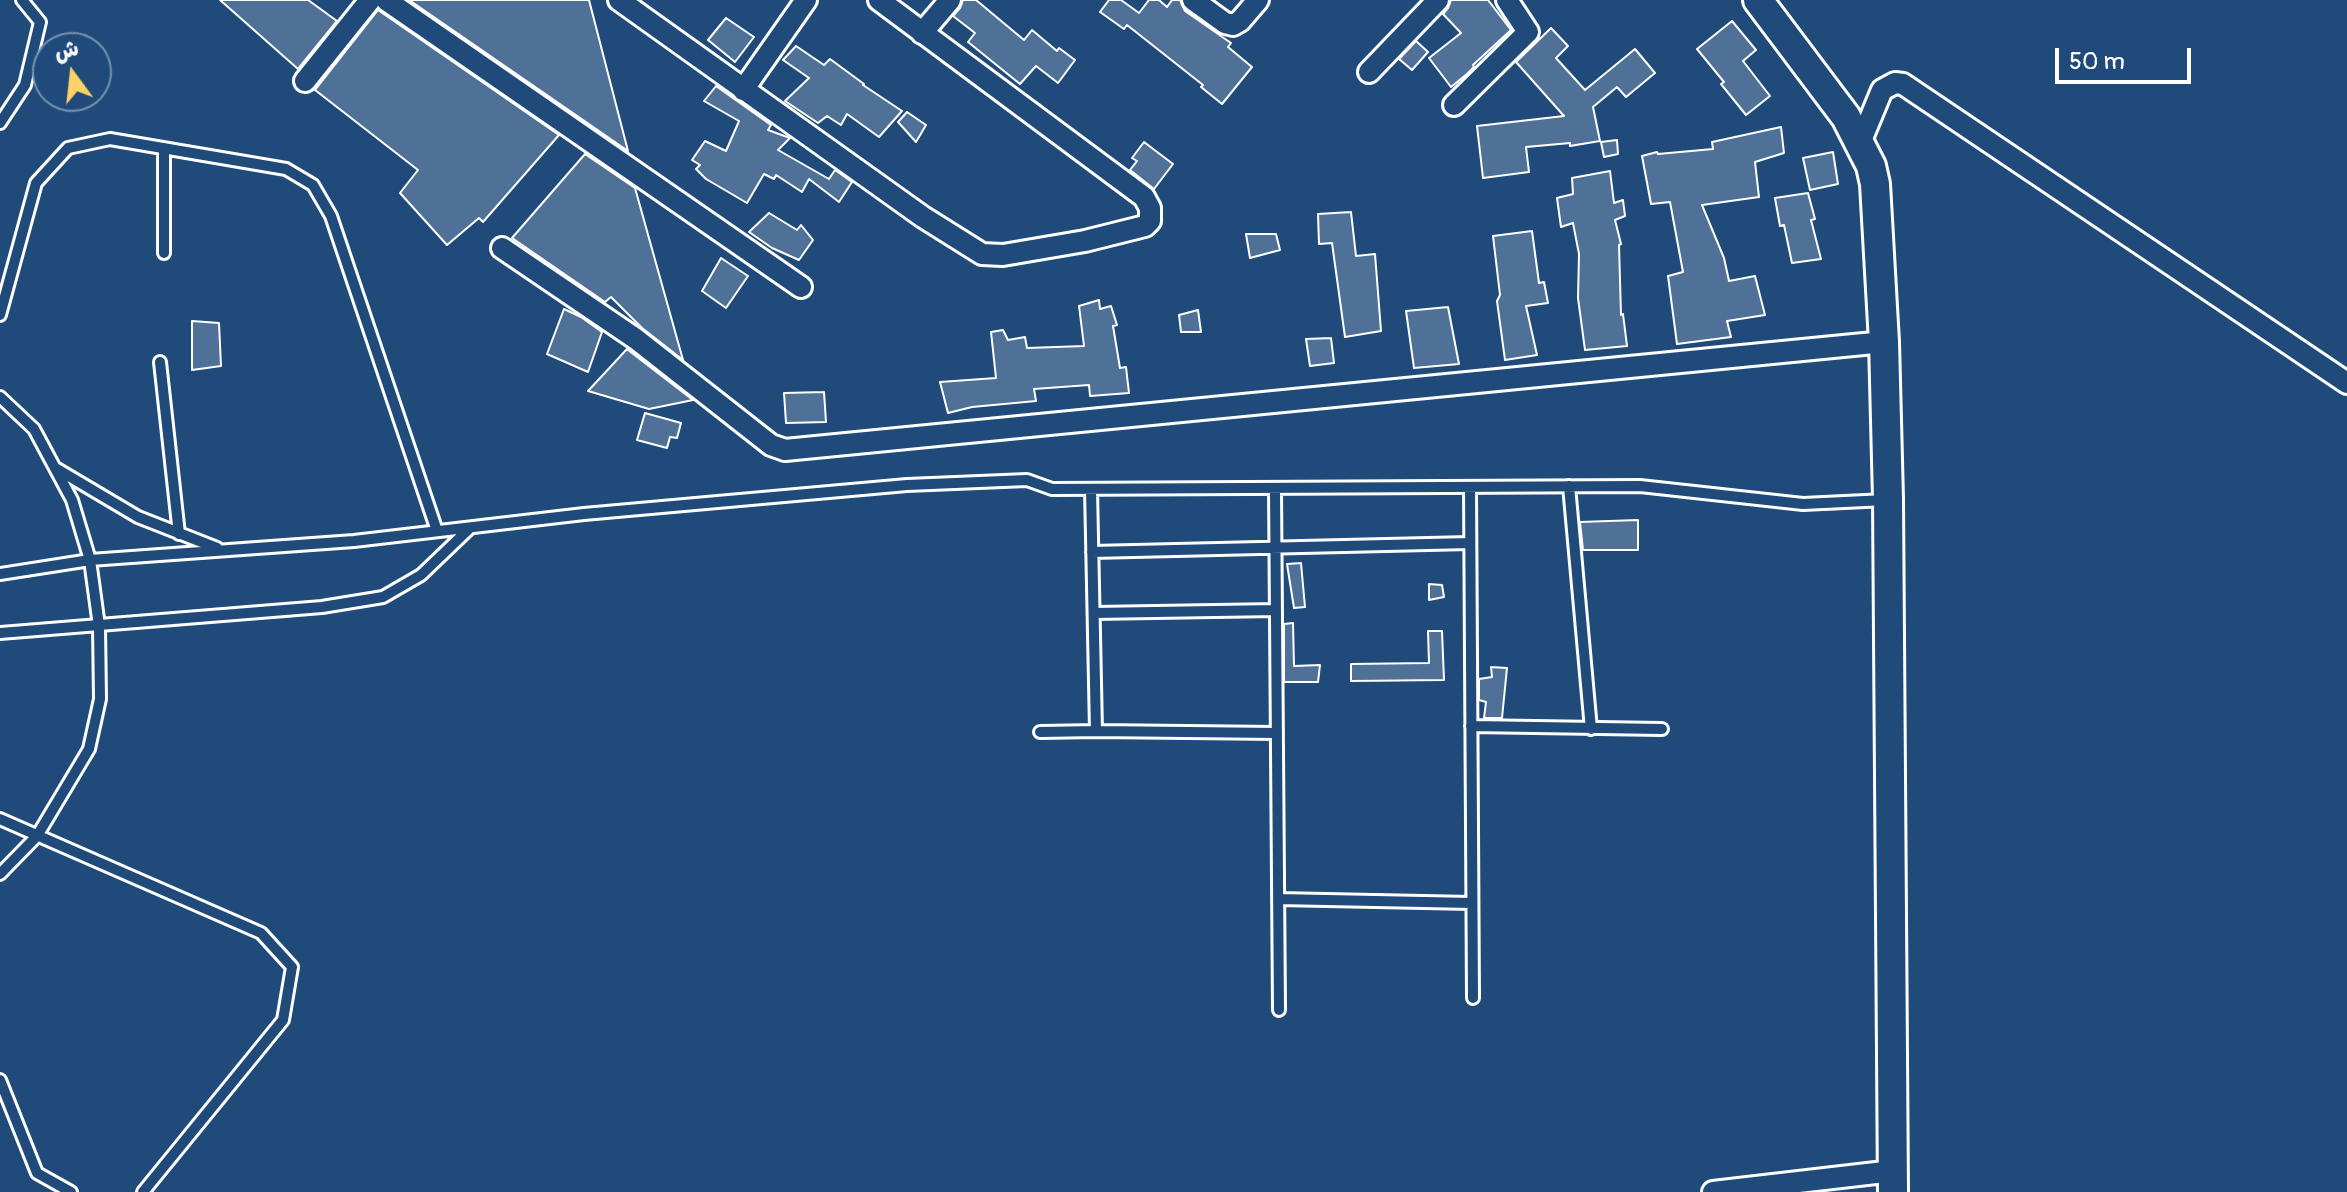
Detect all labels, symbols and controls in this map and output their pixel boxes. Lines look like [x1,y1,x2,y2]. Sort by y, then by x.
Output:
north arrow [32,32,112,112]
scale bar [2059,32,2195,82]
text: ش [51,34,82,67]
text: 50 m [2069,47,2125,76]

